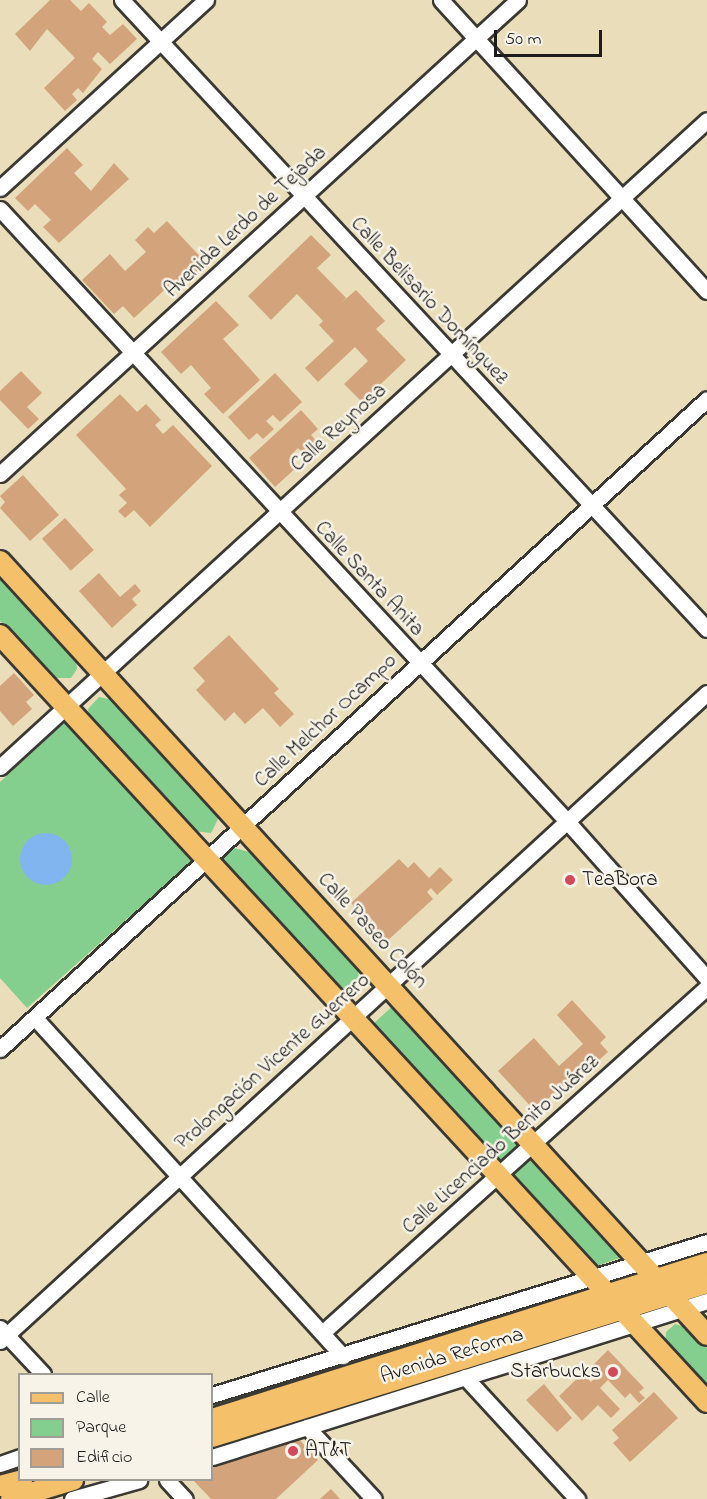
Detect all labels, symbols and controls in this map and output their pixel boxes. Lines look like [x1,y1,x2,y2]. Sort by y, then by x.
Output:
scale bar [497,18,605,56]
text: 50 m [505,27,542,53]
street label: Avenida Lerdo de Tejada [160,141,332,303]
street label: Calle Belisario Domínguez [345,212,513,390]
street label: Calle Reynosa [286,378,392,478]
street label: Calle Santa Anita [309,516,429,642]
street label: Calle Melchor Ocampo [250,649,402,793]
place label: TeaBora [582,867,658,893]
street label: Calle Paseo Colón [312,868,432,994]
marker: TeaBora [563,873,577,887]
street label: Prolongación Vicente Guerrero [171,968,375,1156]
street label: Calle Licenciado Benito Juárez [397,1050,605,1240]
street label: Avenida Reforma [377,1322,527,1390]
place label: Starbucks [510,1359,601,1385]
marker: Starbucks [606,1365,620,1379]
legend [18,1373,213,1481]
text: Calle [76,1385,110,1411]
text: Parque [76,1415,126,1441]
place label: AT&T [305,1438,352,1464]
marker: AT&T [286,1444,300,1458]
text: Edificio [76,1445,132,1471]

